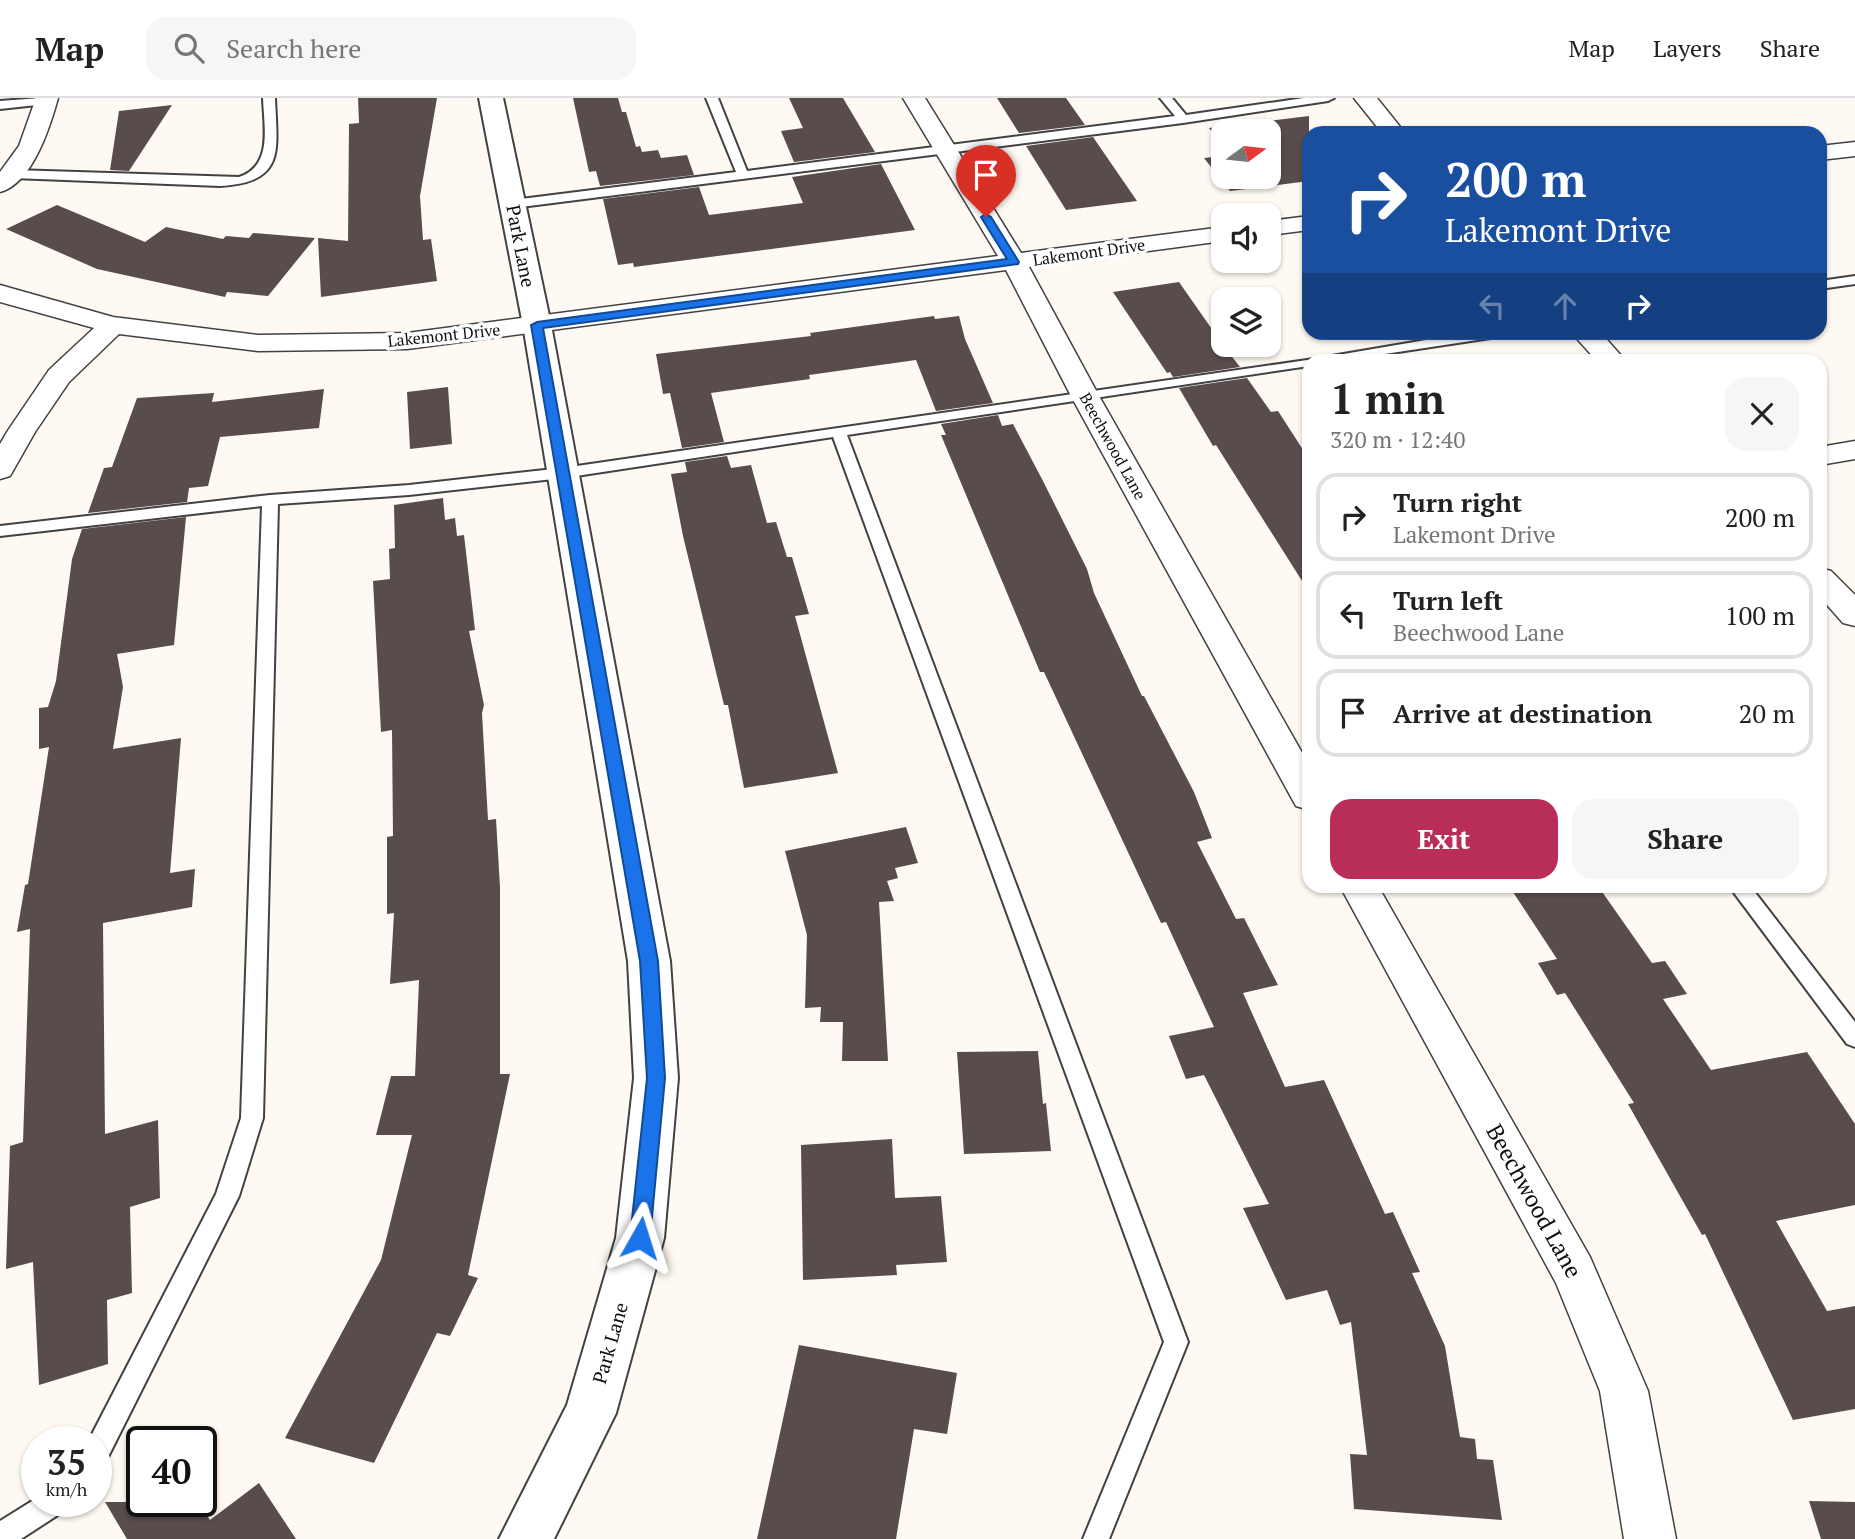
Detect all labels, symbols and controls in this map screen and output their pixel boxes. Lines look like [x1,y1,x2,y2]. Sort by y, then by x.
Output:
search box [146,17,636,80]
text: Map [35,27,104,70]
icon: search [170,29,208,67]
text: Search here [226,31,361,65]
text: Map [1568,32,1615,64]
text: Layers [1653,32,1722,64]
text: Share [1760,32,1820,64]
north arrow [1211,119,1281,189]
map controls [1211,119,1281,357]
pin [956,145,1016,217]
text: 200 m [1445,146,1587,211]
icon: right [1330,154,1421,245]
icon: arrive [967,156,1005,194]
street label: Park Lane [501,203,542,289]
button: sound [1211,203,1281,273]
text: Lakemont Drive [1445,209,1671,251]
street label: Lakemont Drive [1031,233,1147,271]
button: layers [1211,287,1281,357]
icon: left [1473,287,1511,325]
icon: ahead [1546,287,1584,325]
icon: right [1619,287,1657,325]
street label: Lakemont Drive [387,318,501,352]
text: 1 min [1330,370,1445,426]
button: close [1725,377,1799,451]
street label: Beechwood Lane [1075,389,1151,503]
text: 320 m · 12:40 [1330,424,1465,455]
text: Turn right [1393,485,1522,519]
icon: right [1334,498,1372,536]
text: 200 m [1725,500,1795,534]
text: Lakemont Drive [1393,519,1556,550]
text: Turn left [1393,583,1503,617]
icon: left [1334,596,1372,634]
text: 100 m [1725,598,1795,632]
text: Beechwood Lane [1393,617,1564,648]
icon: arrive [1334,694,1372,732]
text: Arrive at destination [1393,696,1652,730]
text: 20 m [1739,696,1795,730]
button: Exit [1330,799,1558,879]
button: Share [1572,799,1799,879]
street label: Beechwood Lane [1479,1118,1590,1283]
position arrow [603,1201,677,1275]
street label: Park Lane [586,1299,633,1386]
speed limit sign: 40 [126,1426,217,1517]
text: 35 [47,1439,86,1485]
text: km/h [46,1477,87,1501]

